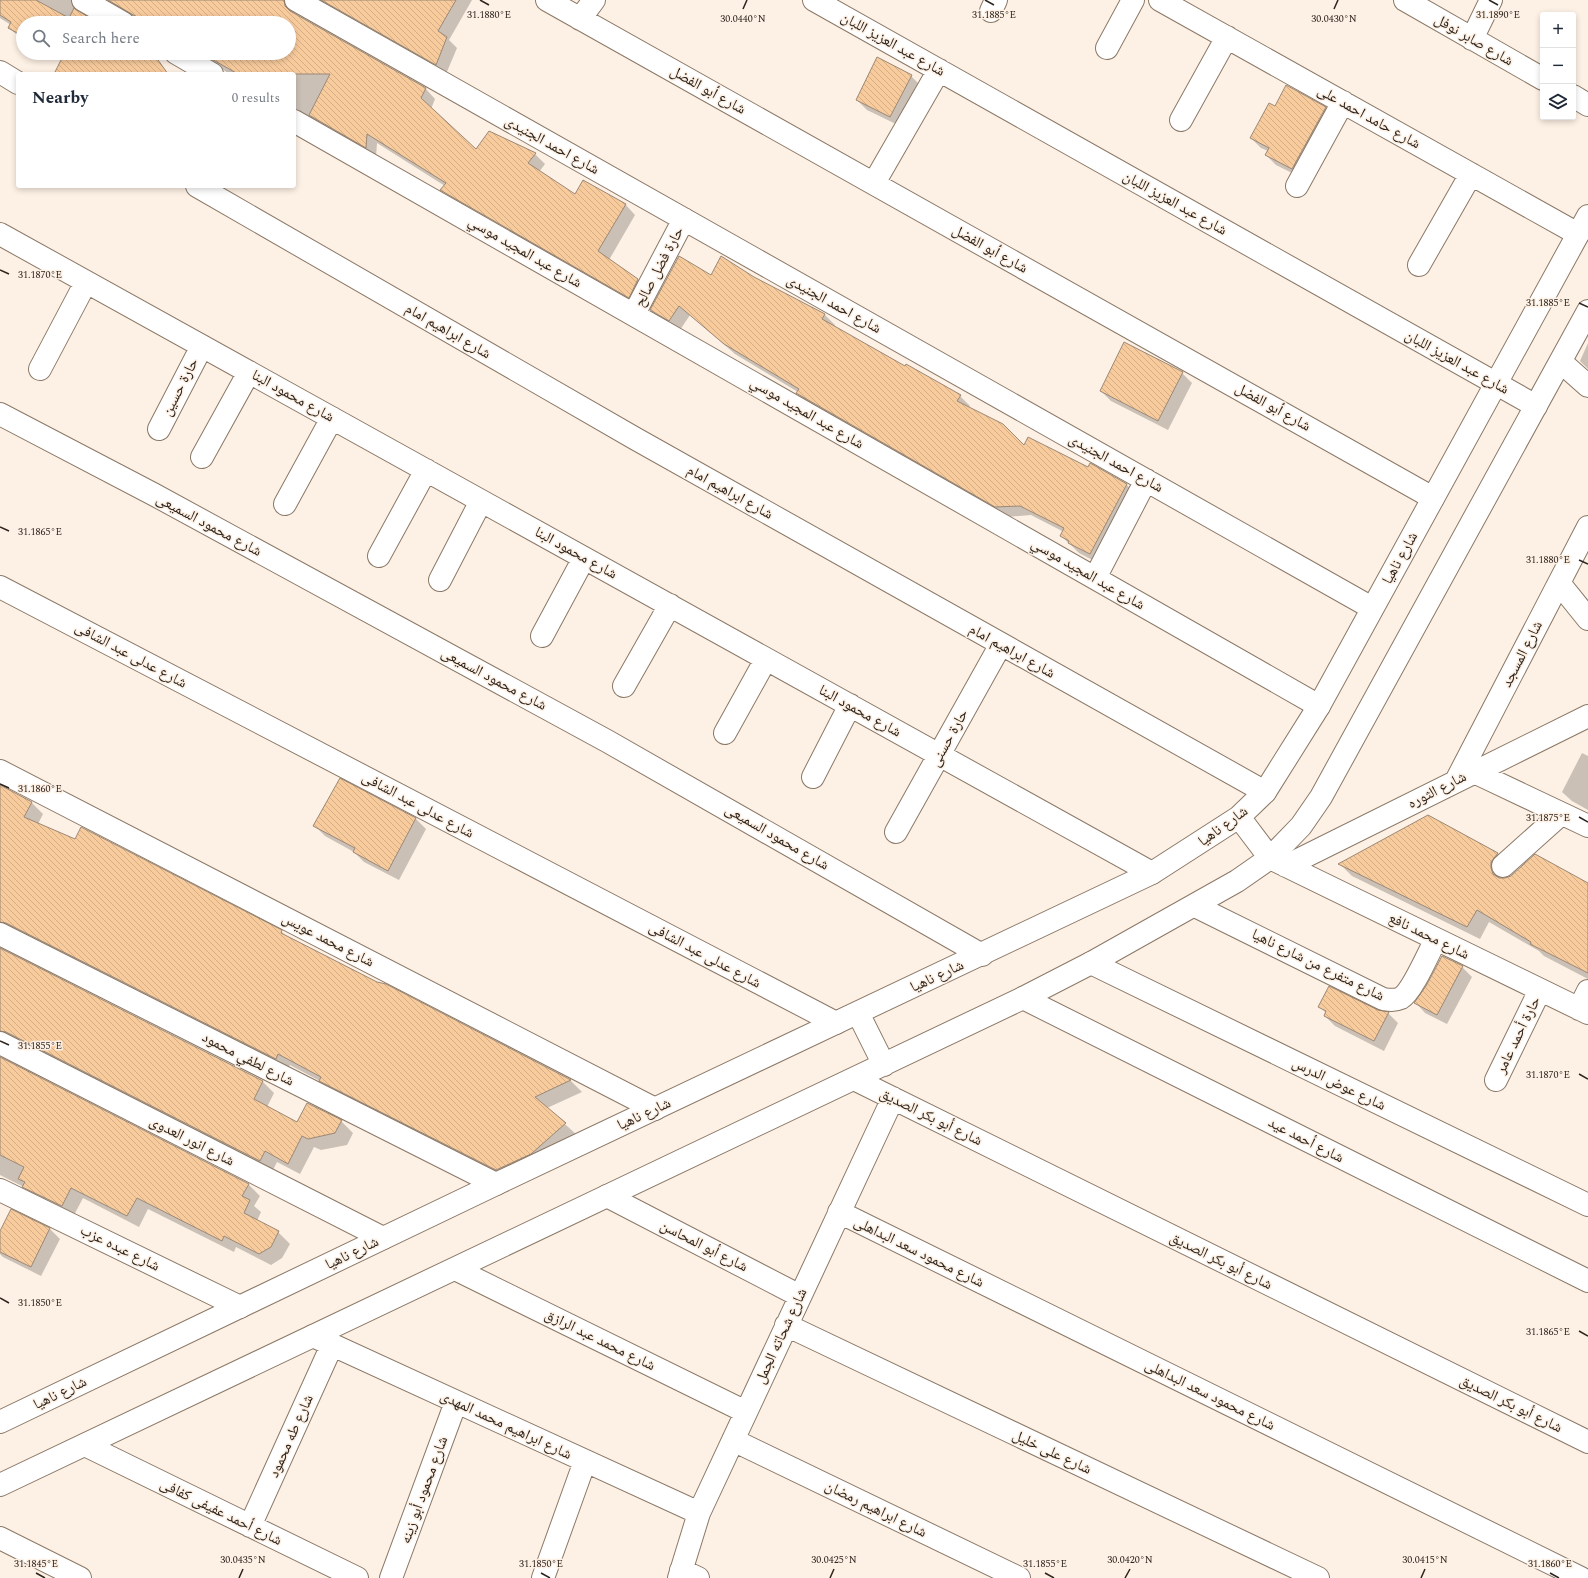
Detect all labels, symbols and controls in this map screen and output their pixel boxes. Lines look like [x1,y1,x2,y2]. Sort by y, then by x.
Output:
street label: شارع عبد العزيز اللبان [836,6,950,82]
text: 31.1880°E [467,7,511,23]
text: 31.1885°E [972,7,1016,23]
text: 31.1890°E [1476,7,1520,23]
street label: شارع صابر نوفل [1430,8,1518,72]
text: 30.0440°N [720,11,766,27]
text: 30.0430°N [1311,11,1357,27]
map controls [1540,12,1576,120]
button: + [1540,12,1576,48]
search box [16,16,296,60]
icon: search [30,27,52,49]
text: Search here [62,27,140,50]
button: − [1540,48,1576,84]
street label: شارع أبو الفضل [666,60,750,120]
street label: شارع حامد احمد على [1313,79,1425,155]
button: layers [1540,84,1576,120]
text: Nearby [32,85,88,111]
text: 0 results [232,88,280,108]
street label: شارع احمد الجنيدى [500,109,604,181]
street label: شارع عبد العزيز اللبان [1118,165,1232,241]
street label: شارع عبد المجيد موسي [464,210,586,294]
street label: شارع أبو الفضل [948,219,1032,279]
street label: حارة فضل صالح [628,222,690,311]
text: 31.1870°E [18,267,62,283]
street label: شارع احمد الجنيدى [782,268,886,340]
text: 31.1885°E [1526,295,1570,311]
street label: شارع ابراهيم امام [401,297,495,365]
street label: شارع عبد العزيز اللبان [1400,324,1514,400]
street label: حارة حسين [156,353,205,420]
street label: شارع محمود البنا [247,364,339,428]
street label: شارع عبد المجيد موسي [746,371,868,455]
street label: شارع أبو الفضل [1231,377,1315,437]
street label: شارع احمد الجنيدى [1064,427,1168,499]
street label: شارع ابراهيم امام [683,459,778,525]
street label: شارع محمود السميعى [152,487,266,563]
street label: شارع محمود البنا [530,521,622,585]
text: 31.1865°E [18,524,62,540]
street label: شارع ناهيا [1376,527,1424,589]
street label: شارع عبد المجيد موسي [1027,532,1149,616]
text: 31.1880°E [1526,552,1570,568]
street label: شارع عدلى عبد الشافى [71,616,191,694]
street label: شارع المسجد [1495,616,1549,691]
street label: شارع ابراهيم امام [965,618,1060,684]
street label: شارع محمود السميعى [437,641,551,717]
street label: شارع محمود البنا [814,679,906,743]
street label: حارة حسنى [924,704,975,771]
street label: شارع الثوره [1404,765,1471,815]
street label: شارع عدلى عبد الشافى [358,766,478,844]
text: 31.1860°E [18,781,62,797]
street label: شارع محمود السميعى [721,798,834,876]
street label: شارع ناهيا [1193,800,1253,852]
text: 31.1875°E [1526,810,1570,826]
street label: شارع محمد نافع [1385,906,1473,966]
street label: شارع محمد عويس [278,907,378,973]
street label: شارع عدلى عبد الشافى [645,916,765,994]
street label: شارع متفرع من شارع ناهيا [1248,923,1389,1007]
street label: شارع ناهيا [906,953,968,998]
street label: حارة أحمد عامر [1489,992,1547,1078]
street label: شارع لطفي محمود [198,1026,298,1092]
text: 31.1855°E [18,1038,62,1054]
street label: شارع عوض الدرس [1288,1051,1390,1117]
text: 31.1870°E [1526,1067,1570,1083]
street label: شارع أبو بكر الصديق [876,1082,986,1152]
street label: شارع ناهيا [613,1091,675,1136]
street label: شارع انور العدوى [145,1110,239,1172]
street label: شارع أحمد عيد [1264,1111,1348,1169]
street label: شارع محمود سعد البداهلى [850,1210,988,1294]
street label: شارع أبو المحاسن [656,1214,752,1278]
street label: شارع عبده عزب [76,1219,164,1277]
street label: شارع أبو بكر الصديق [1166,1226,1276,1296]
street label: شارع ناهيا [321,1230,383,1276]
street label: شارع شحاته الجمل [749,1284,813,1388]
text: 31.1850°E [18,1295,62,1311]
street label: شارع محمد عبد الرازق [541,1303,659,1377]
text: 31.1865°E [1526,1324,1570,1340]
street label: شارع محمود سعد البداهلى [1141,1353,1279,1437]
street label: شارع أبو بكر الصديق [1456,1369,1566,1439]
street label: شارع ناهيا [29,1370,91,1416]
street label: شارع ابراهيم محمد المهدى [436,1384,576,1466]
street label: شارع طه محمود [262,1391,320,1481]
street label: شارع على خليل [1009,1424,1096,1480]
street label: شارع محمود أبو زينه [394,1433,454,1547]
street label: شارع أحمد عفيفى كفافى [156,1472,286,1552]
street label: شارع ابراهيم رمضان [821,1474,931,1544]
text: 30.0435°N [220,1552,266,1568]
text: 30.0425°N [811,1552,857,1568]
text: 30.0420°N [1107,1552,1153,1568]
text: 30.0415°N [1402,1552,1448,1568]
text: 31.1845°E [14,1556,58,1572]
text: 31.1850°E [519,1556,563,1572]
text: 31.1855°E [1023,1556,1067,1572]
text: 31.1860°E [1528,1556,1572,1572]

